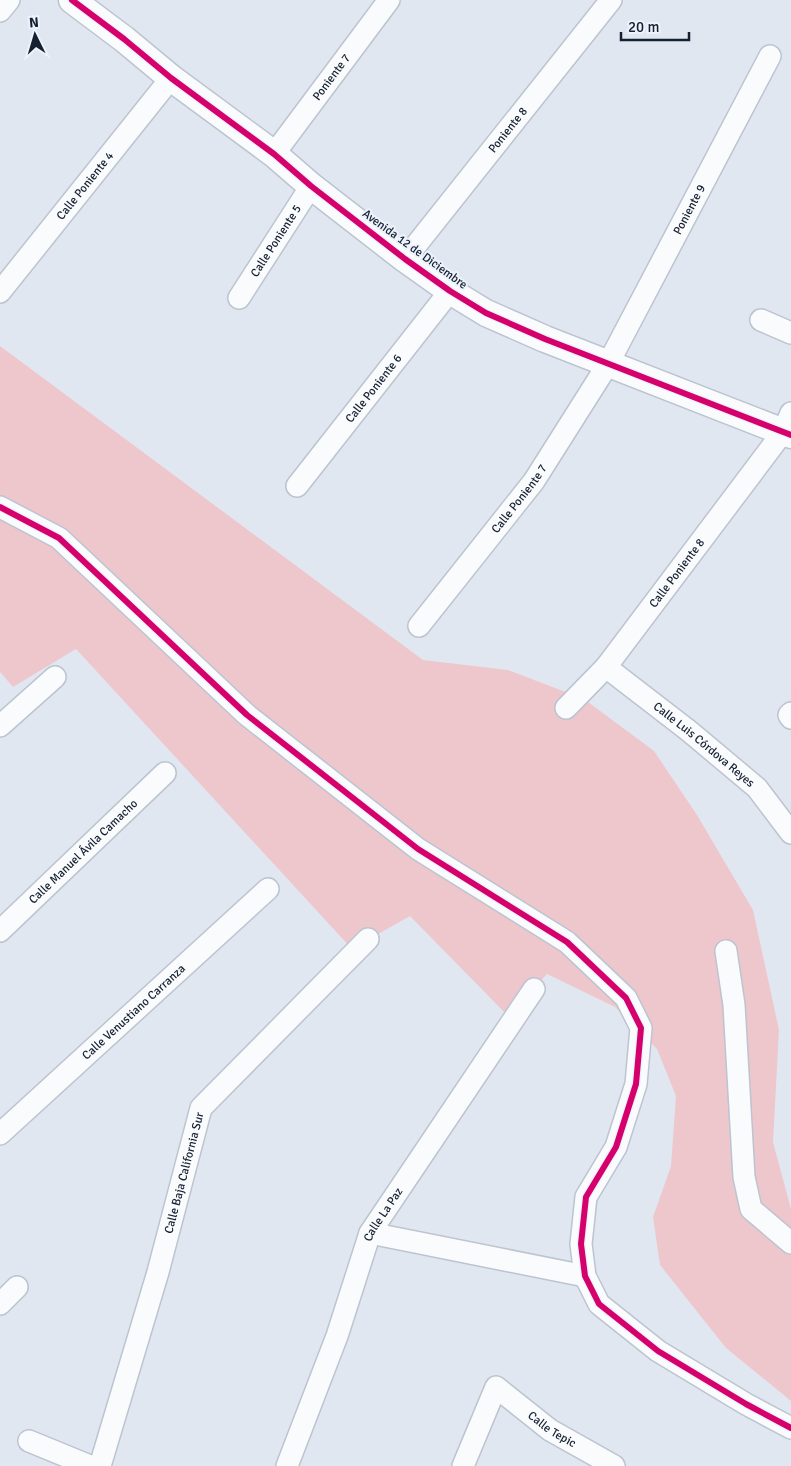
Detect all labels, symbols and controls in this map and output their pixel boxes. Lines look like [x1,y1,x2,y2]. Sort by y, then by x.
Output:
north arrow [10,10,60,60]
scale bar [621,10,688,42]
text: N [28,14,40,31]
text: 20 m [628,18,659,36]
street label: Poniente 7 [310,51,354,104]
street label: Poniente 8 [485,104,531,156]
street label: Calle Poniente 4 [53,149,117,223]
street label: Poniente 9 [670,182,709,237]
street label: Calle Poniente 5 [247,202,305,280]
street label: Avenida 12 de Diciembre [359,206,470,293]
street label: Calle Poniente 6 [342,351,405,426]
street label: Calle Poniente 7 [488,462,551,537]
street label: Calle Poniente 8 [646,536,708,611]
street label: Calle Luis Córdova Reyes [650,699,757,791]
street label: Calle Manuel Ávila Camacho [26,796,141,907]
street label: Calle Venustiano Carranza [79,961,189,1063]
street label: Calle Baja California Sur [161,1110,208,1235]
street label: Calle La Paz [361,1185,406,1243]
street label: Calle Tepic [525,1408,579,1451]

